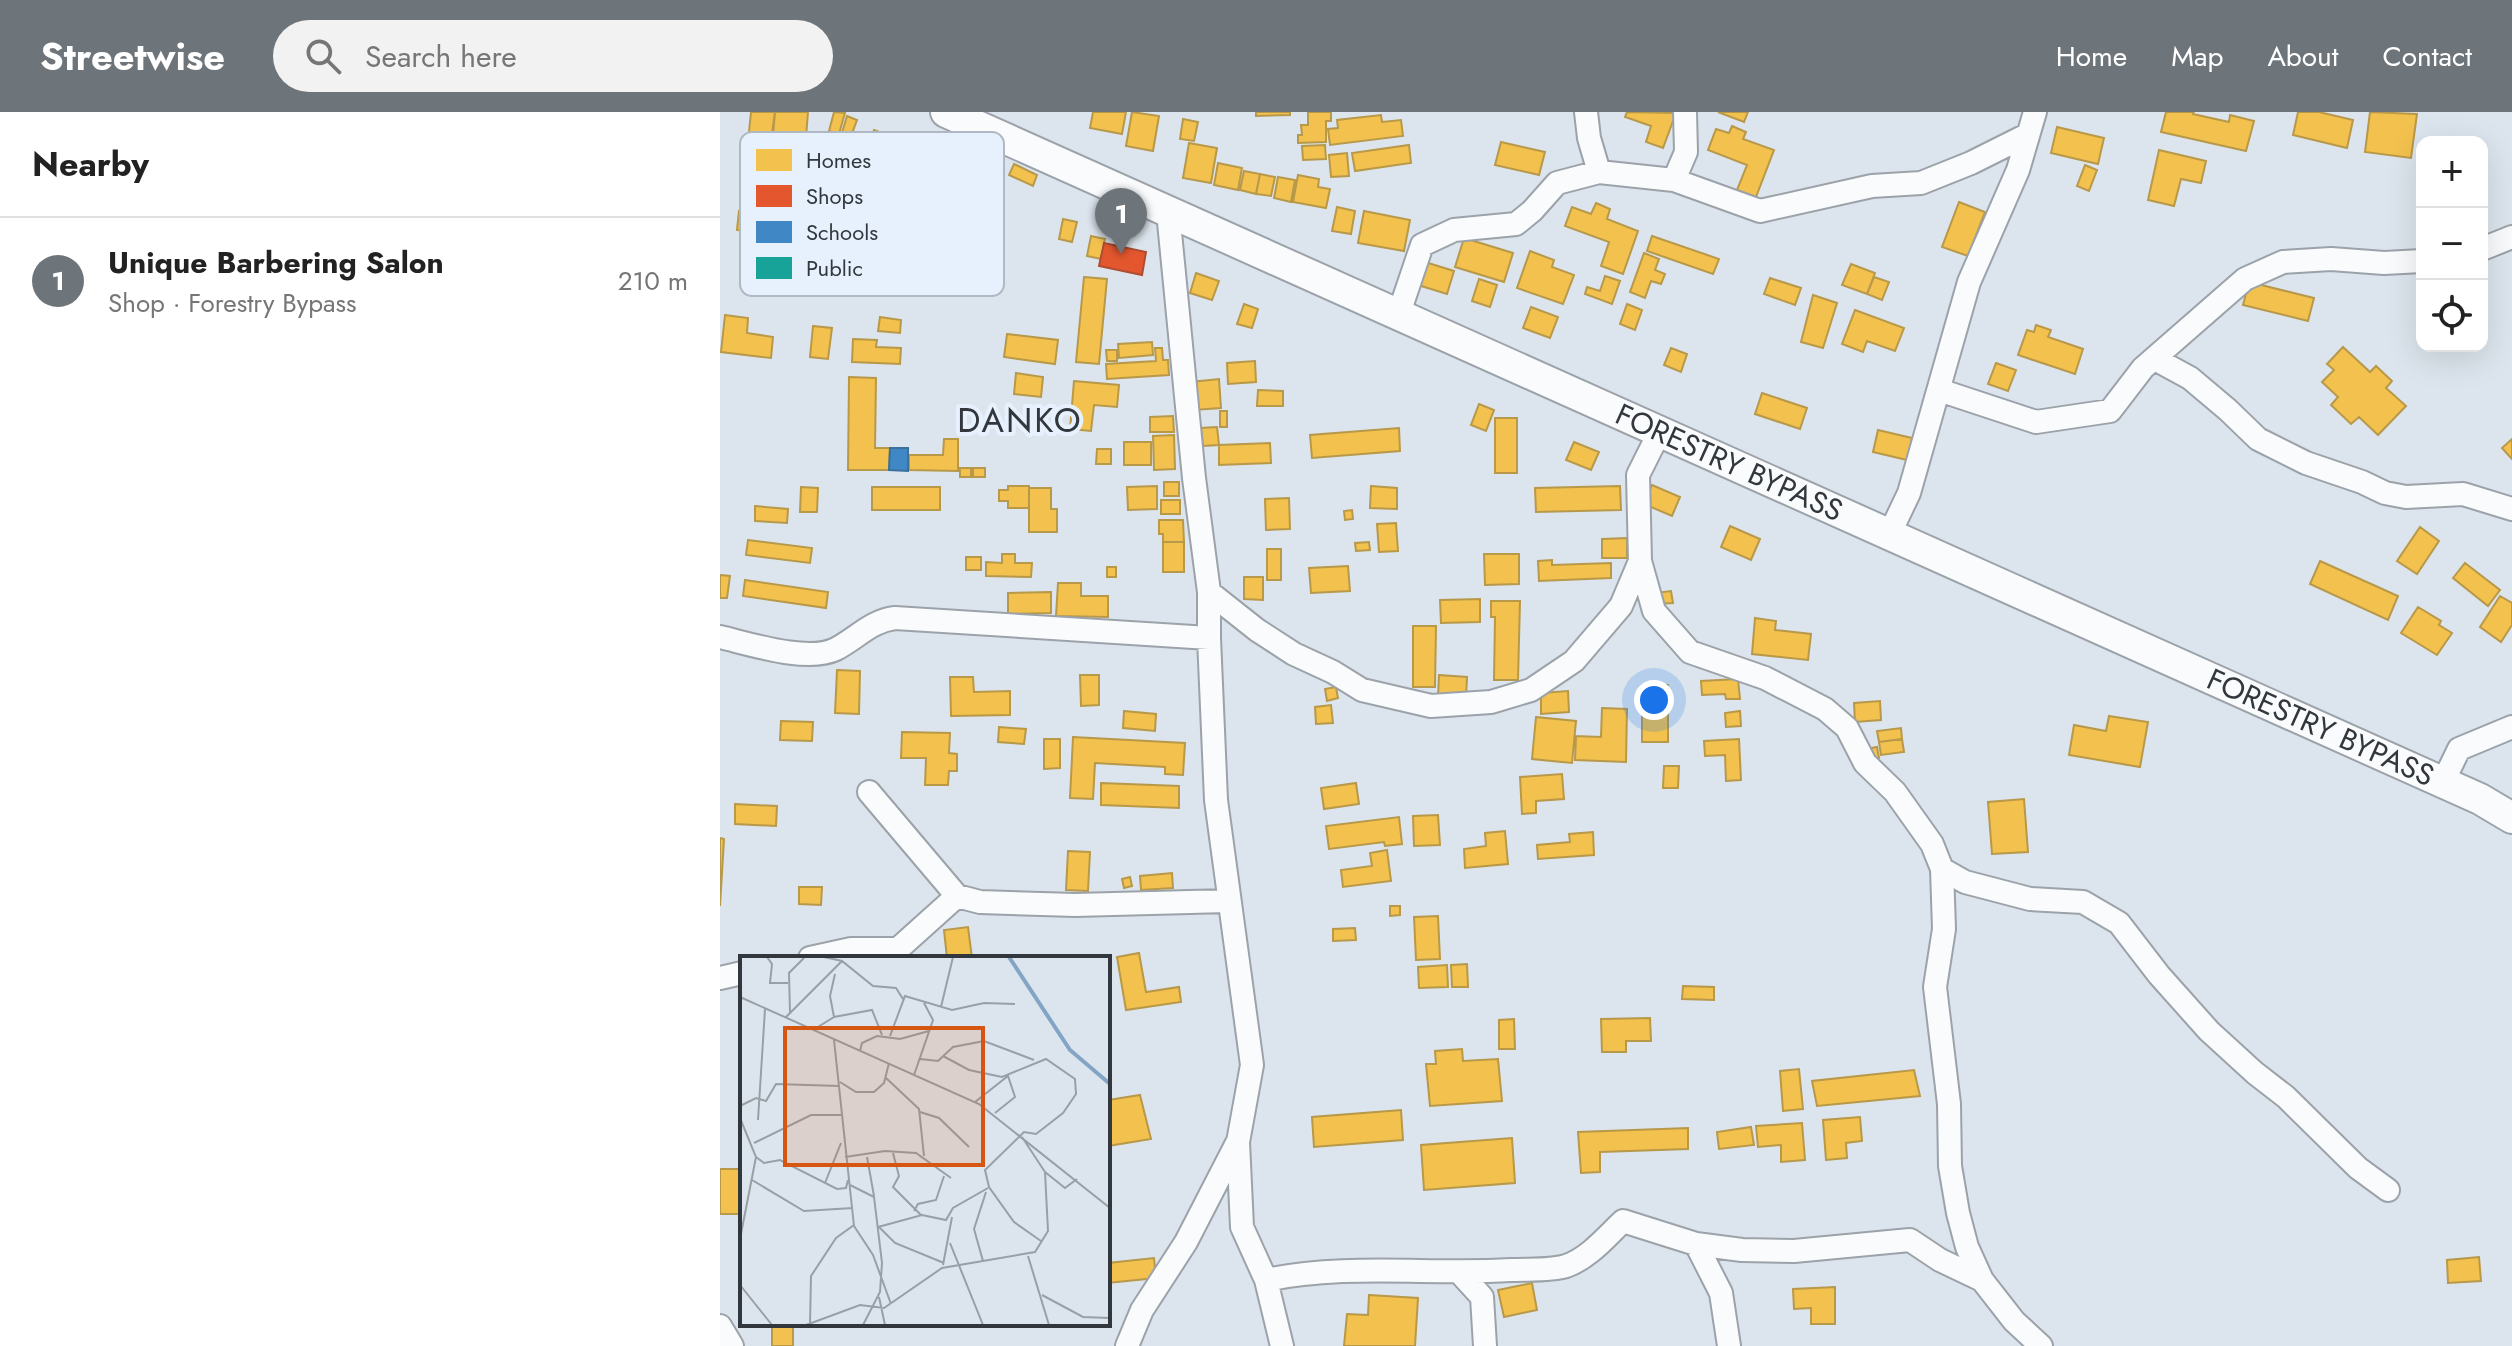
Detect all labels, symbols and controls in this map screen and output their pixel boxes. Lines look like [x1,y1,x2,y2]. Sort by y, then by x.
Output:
search box [273,20,833,92]
text: Streetwise [40,29,225,84]
icon: search [301,34,345,78]
text: Search here [365,35,517,78]
text: Home [2056,36,2127,77]
text: Map [2171,36,2223,77]
text: About [2267,36,2339,77]
text: Contact [2383,36,2472,77]
legend [740,132,1004,296]
map controls [2416,136,2488,352]
button: + [2416,136,2488,208]
text: Nearby [32,140,149,189]
text: Homes [806,144,871,176]
text: Shops [806,180,863,212]
pin: 1 [1095,188,1147,254]
button: − [2416,208,2488,280]
text: Schools [806,216,878,248]
text: Unique Barbering Salon [108,241,444,284]
text: Public [806,252,863,284]
text: 1 [51,262,65,300]
text: 210 m [618,262,688,300]
button: locate [2416,280,2488,352]
text: Shop · Forestry Bypass [108,284,357,322]
street label: FORESTRY BYPASS [1609,393,1850,532]
district label: DANKO [957,396,1083,445]
street label: FORESTRY BYPASS [2200,657,2441,797]
your location [1634,680,1674,720]
inset map [740,956,1110,1326]

